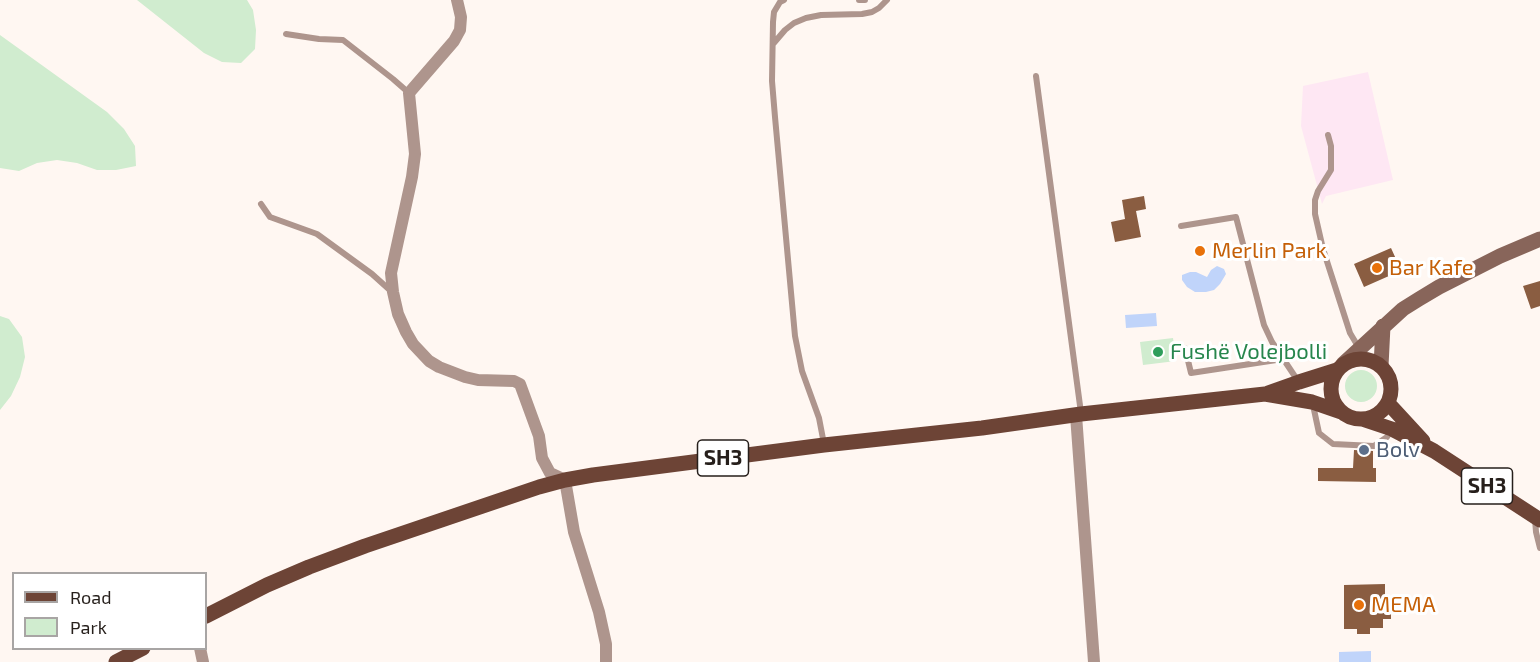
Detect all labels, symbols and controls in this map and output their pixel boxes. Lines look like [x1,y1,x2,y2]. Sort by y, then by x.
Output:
place label: Merlin Park [1212,238,1327,264]
marker: Merlin Park [1193,244,1207,258]
place label: Bar Kafe [1389,255,1474,281]
marker: Bar Kafe [1370,261,1384,275]
place label: Fushë Volejbolli [1170,339,1327,365]
marker: Fushë Volejbolli [1151,345,1165,359]
place label: Bolv [1376,437,1420,463]
road number: SH3 [698,440,748,476]
marker: Bolv [1357,443,1371,457]
road number: SH3 [1462,468,1512,504]
legend [12,572,207,650]
text: Road [70,586,111,608]
place label: MEMA [1371,592,1436,618]
marker: MEMA [1352,598,1366,612]
text: Park [70,616,107,638]

